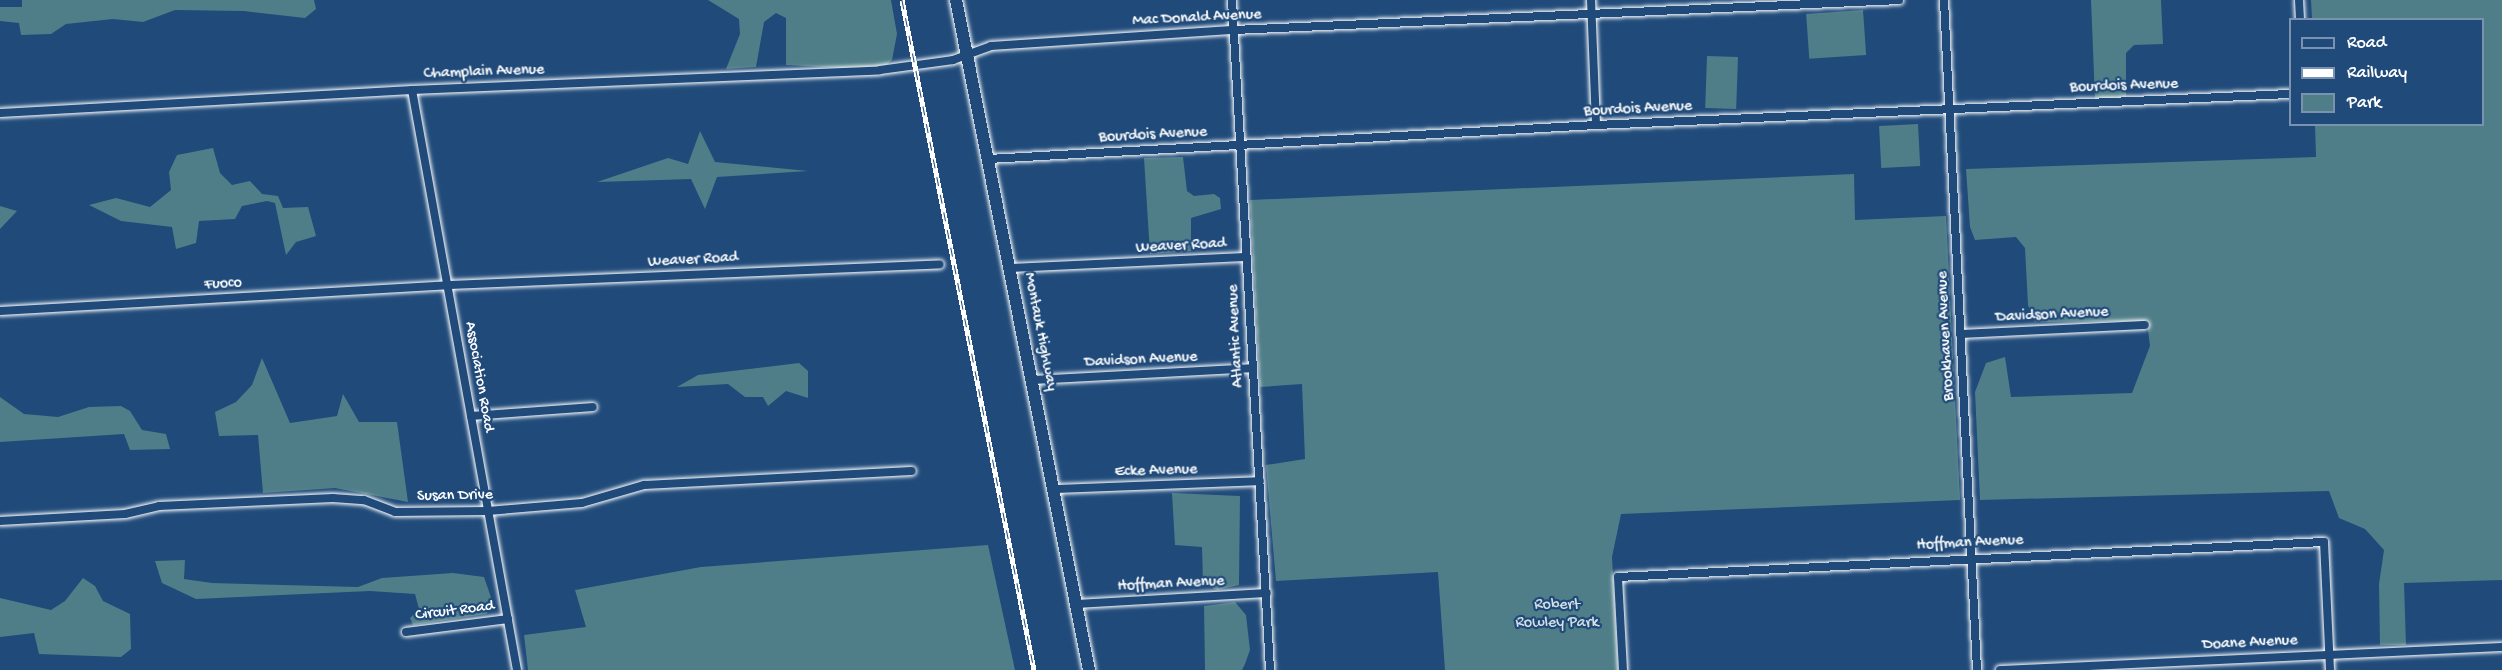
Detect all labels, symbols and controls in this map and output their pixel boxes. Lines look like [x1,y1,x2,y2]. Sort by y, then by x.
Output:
street label: Mac Donald Avenue [1132,6,1262,32]
legend [2289,18,2484,126]
text: Road [2347,33,2386,54]
street label: Champlain Avenue [423,61,545,85]
text: Railway [2347,63,2407,84]
street label: Bourdois Avenue [2069,76,2179,98]
text: Park [2347,93,2381,114]
street label: Bourdois Avenue [1583,98,1693,122]
street label: Bourdois Avenue [1098,124,1208,148]
street label: Weaver Road [1135,235,1227,259]
street label: Weaver Road [647,249,739,273]
street label: Montauk Highway [1018,271,1060,393]
street label: Brookhaven Avenue [1934,271,1960,401]
street label: Fuoco [204,274,242,296]
street label: Atlantic Avenue [1225,284,1249,388]
street label: Davidson Avenue [1995,303,2109,329]
street label: Association Road [459,320,497,434]
street label: Davidson Avenue [1084,348,1198,374]
street label: Ecke Avenue [1114,461,1198,483]
street label: Susan Drive [417,487,493,507]
street label: Hoffman Avenue [1916,532,2024,556]
street label: Hoffman Avenue [1117,573,1225,597]
park label: Robert Rowley Park [1515,596,1599,634]
street label: Circuit Road [414,598,496,626]
street label: Doane Avenue [2202,632,2298,656]

